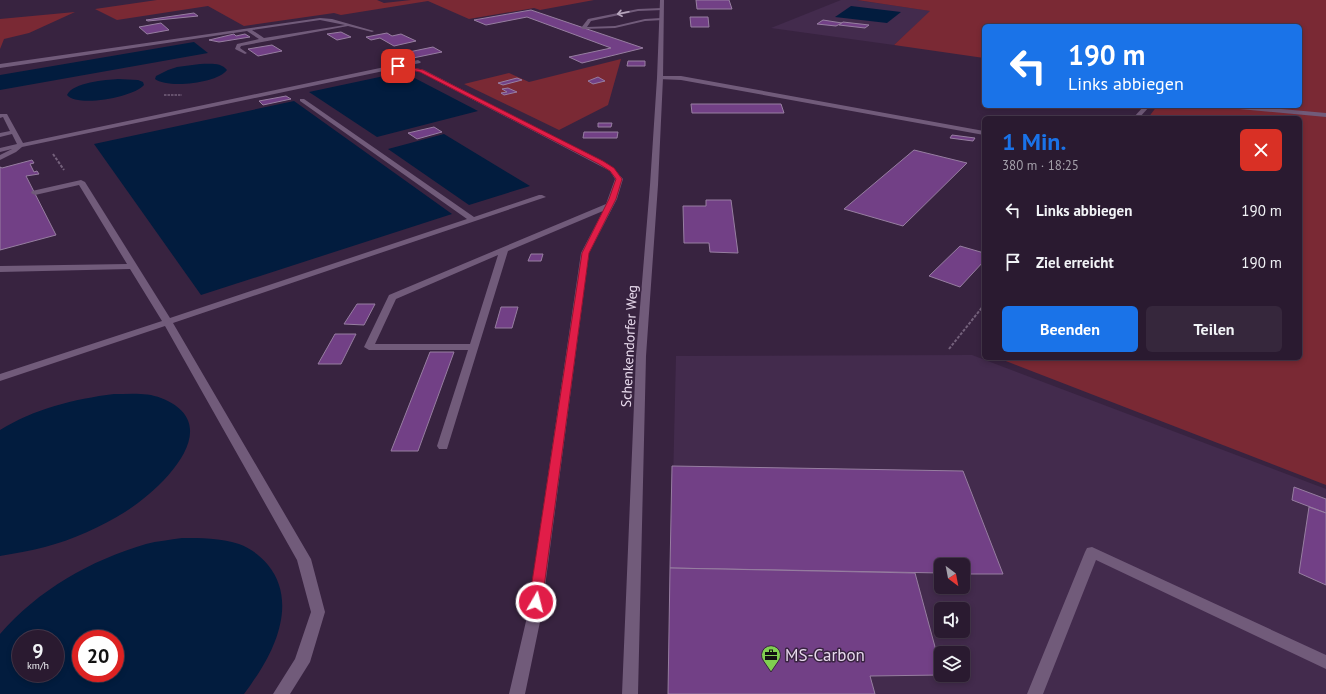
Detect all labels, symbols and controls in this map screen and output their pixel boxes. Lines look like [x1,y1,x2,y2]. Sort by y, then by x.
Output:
one-way arrow [617,10,630,18]
text: 190 m [1068,36,1145,73]
icon: left [1002,40,1054,92]
pin [381,49,415,83]
icon: arrive [387,55,409,77]
text: Links abbiegen [1068,72,1184,95]
text: 1 Min. [1002,126,1066,157]
button: close [1240,129,1282,171]
text: 380 m · 18:25 [1002,157,1079,174]
icon: left [1002,199,1024,221]
text: Links abbiegen [1036,201,1132,220]
text: 190 m [1241,201,1282,220]
icon: arrive [1002,251,1024,273]
text: Ziel erreicht [1036,253,1114,272]
text: 190 m [1241,253,1282,272]
street label: Schenkendorfer Weg [617,284,641,408]
button: Beenden [1002,306,1138,352]
button: Teilen [1146,306,1282,352]
north arrow [934,558,970,594]
map controls [934,558,970,682]
position arrow [515,581,557,623]
button: sound [934,602,970,638]
speed limit sign: 20 [72,630,124,682]
text: 9 [32,638,44,664]
office icon: MS-Carbon [760,644,782,672]
place label: MS-Carbon [785,644,865,666]
button: layers [934,646,970,682]
text: km/h [27,659,49,672]

